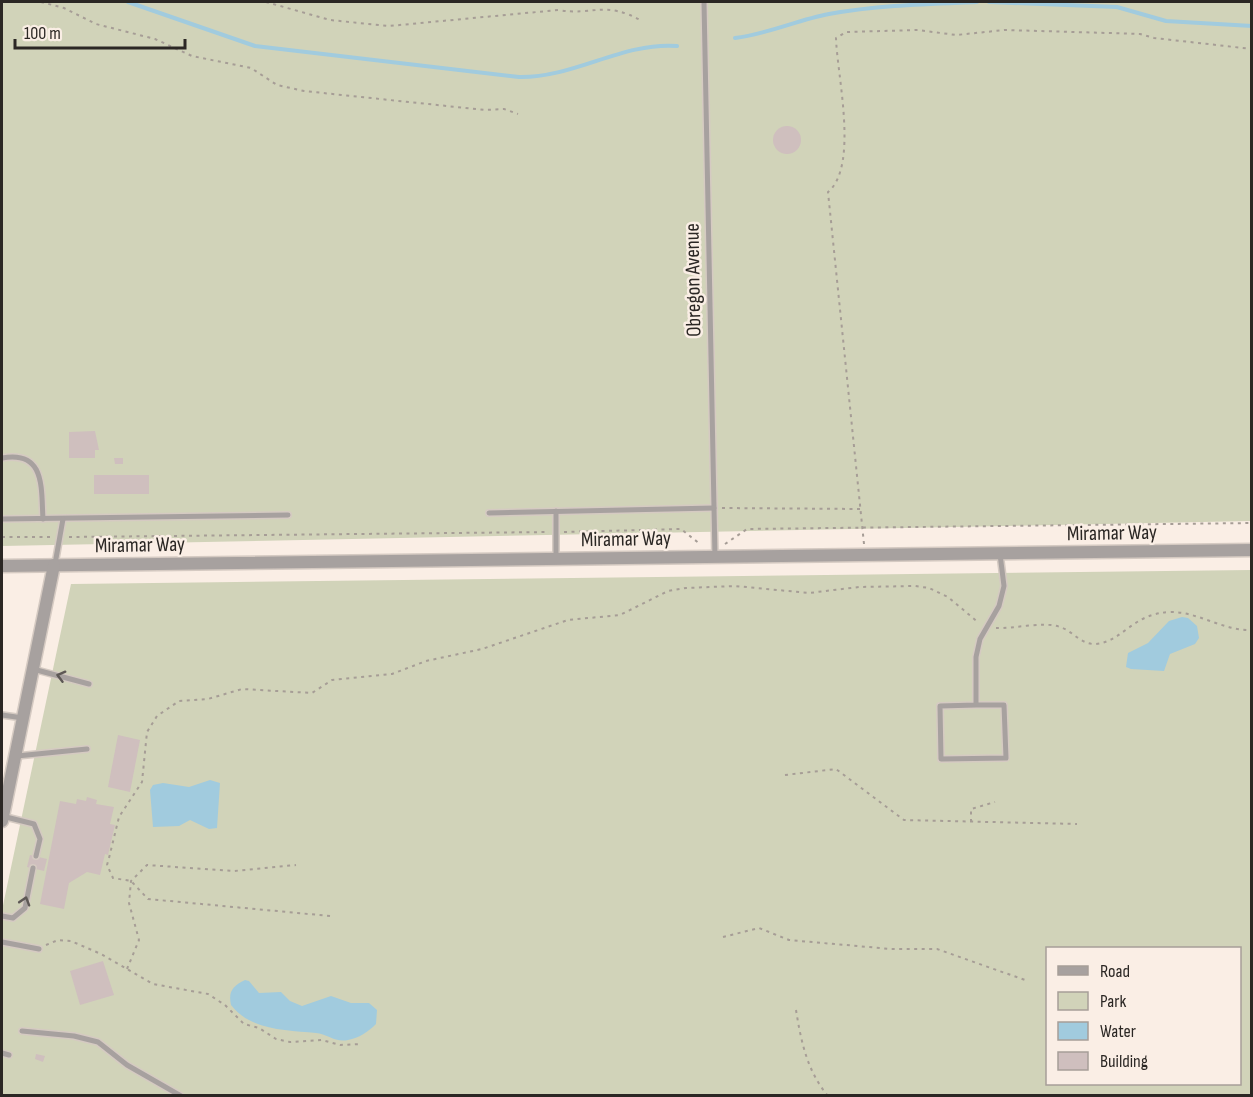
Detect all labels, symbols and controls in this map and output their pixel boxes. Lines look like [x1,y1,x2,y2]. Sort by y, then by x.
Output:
scale bar [15,12,184,50]
text: 100 m [24,23,61,44]
street label: Obregon Avenue [680,223,706,337]
street label: Miramar Way [1067,520,1157,546]
street label: Miramar Way [581,526,671,552]
street label: Miramar Way [95,532,185,558]
one-way arrow [56,671,66,684]
one-way arrow [18,897,30,907]
legend [1046,947,1241,1085]
text: Road [1100,961,1130,982]
text: Park [1100,991,1126,1012]
text: Water [1100,1021,1136,1042]
text: Building [1100,1051,1148,1072]

